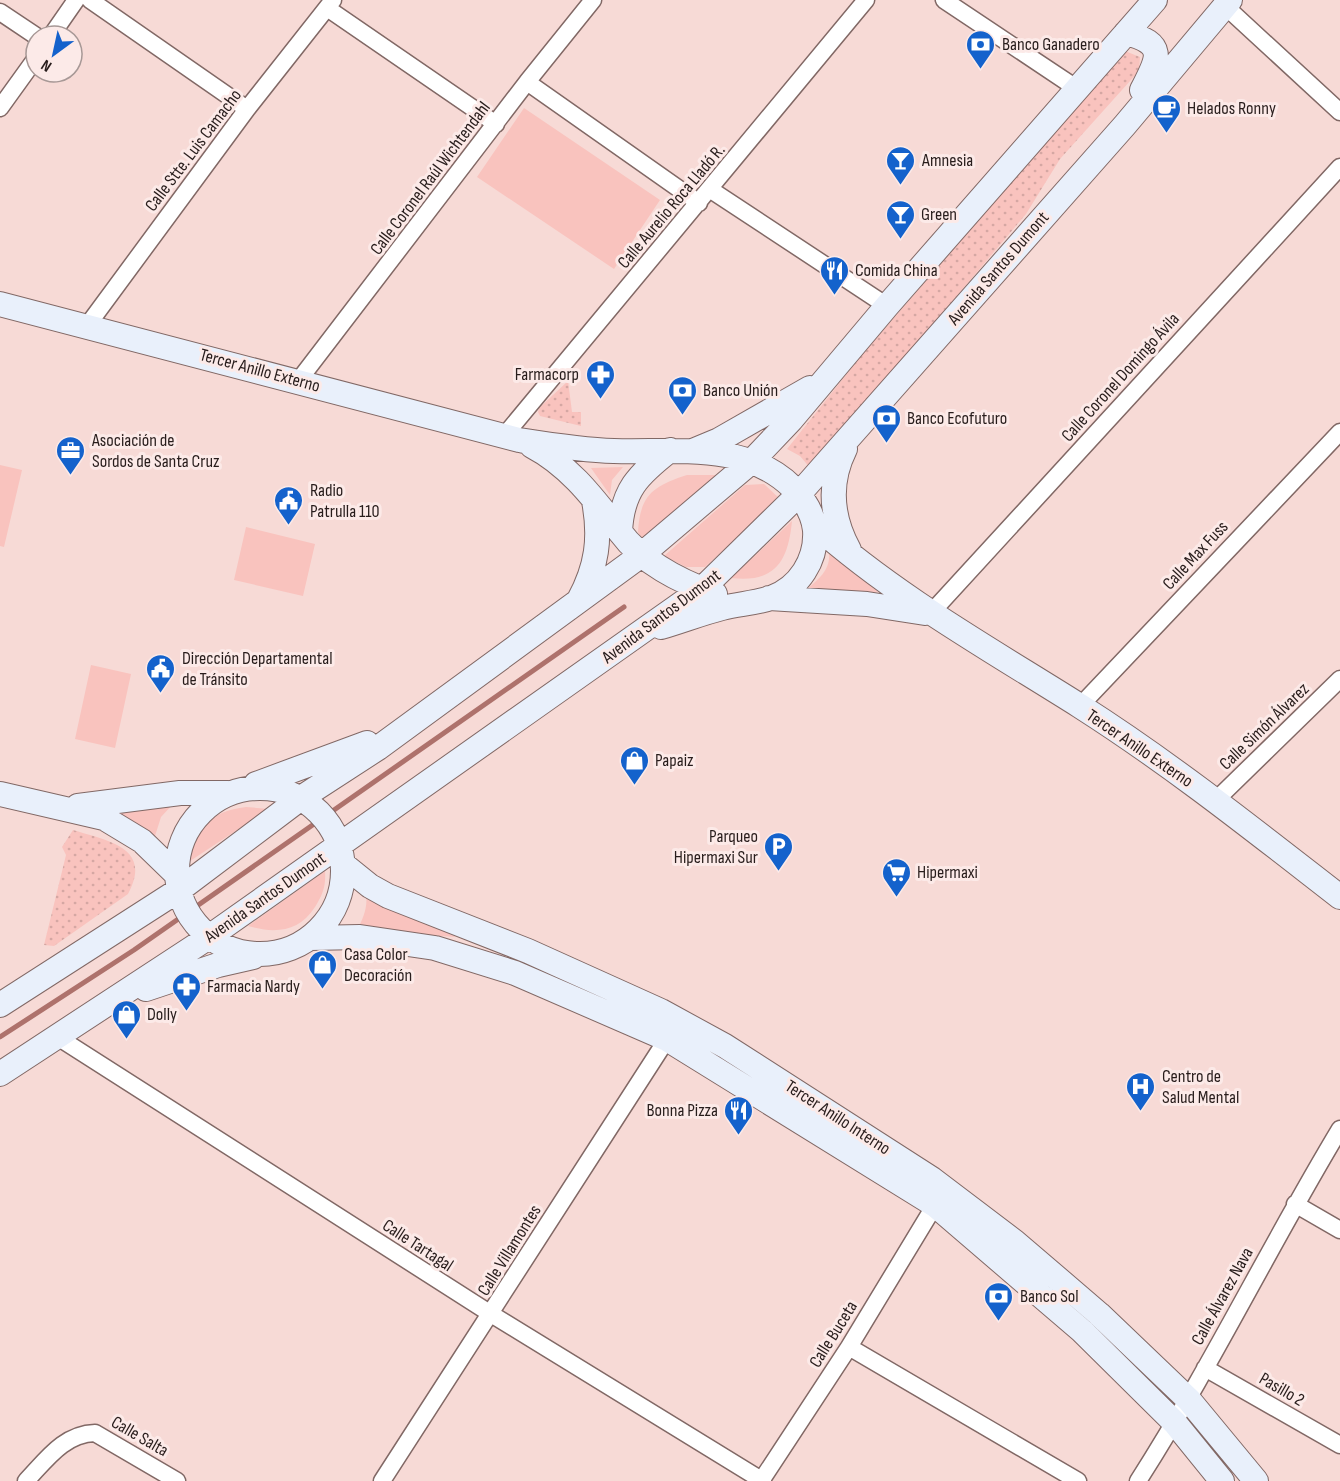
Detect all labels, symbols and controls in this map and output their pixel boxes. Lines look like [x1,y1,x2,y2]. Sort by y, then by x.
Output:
north arrow [24,24,84,84]
bank icon: Banco Ganadero [965,28,997,70]
place label: Banco Ganadero [1002,34,1100,55]
text: N [38,55,55,76]
street label: Calle Stte. Luis Camacho [141,85,246,215]
cafe icon: Helados Ronny [1150,92,1182,134]
street label: Calle Coronel Raúl Wichtendahl [366,98,495,259]
place label: Helados Ronny [1187,98,1276,119]
street label: Calle Aurelio Roca Lladó R. [613,140,729,273]
bar icon: Amnesia [885,144,917,186]
place label: Amnesia [921,150,973,171]
bar icon: Green [884,198,916,240]
place label: Green [921,204,957,225]
street label: Avenida Santos Dumont [943,207,1054,330]
restaurant icon: Comida China [818,254,850,296]
place label: Comida China [855,260,938,281]
street label: Calle Coronel Domingo Ávila [1057,309,1184,446]
street label: Tercer Anillo Externo [197,344,322,397]
pharmacy icon: Farmacorp [584,358,616,400]
place label: Farmacorp [515,364,579,385]
bank icon: Banco Unión [666,374,698,416]
place label: Banco Unión [703,380,778,401]
bank icon: Banco Ecofuturo [870,402,902,444]
place label: Banco Ecofuturo [907,408,1007,429]
place label: Asociación de Sordos de Santa Cruz [91,430,220,472]
office icon: Asociación de Sordos de Santa Cruz [55,434,87,476]
place label: Radio Patrulla 110 [310,480,380,522]
public building icon: Radio Patrulla 110 [273,484,305,526]
street label: Calle Max Fuss [1158,517,1233,594]
street label: Avenida Santos Dumont [597,565,725,668]
place label: Dirección Departamental de Tránsito [182,648,333,690]
public building icon: Dirección Departamental de Tránsito [145,652,177,694]
street label: Calle Simón Álvarez [1215,678,1314,774]
street label: Tercer Anillo Externo [1083,705,1197,792]
shop icon: Papaiz [618,744,650,786]
place label: Papaiz [655,750,694,771]
place label: Parqueo Hipermaxi Sur [674,826,758,868]
parking icon: Parqueo Hipermaxi Sur [763,830,795,872]
street label: Avenida Santos Dumont [200,847,330,948]
supermarket icon: Hipermaxi [880,856,912,898]
place label: Hipermaxi [917,862,978,883]
place label: Casa Color Decoración [344,944,412,986]
shop icon: Casa Color Decoración [307,948,339,990]
pharmacy icon: Farmacia Nardy [170,970,202,1012]
place label: Farmacia Nardy [207,976,300,997]
shop icon: Dolly [110,998,142,1040]
place label: Dolly [147,1004,177,1025]
place label: Centro de Salud Mental [1162,1066,1239,1108]
hospital icon: Centro de Salud Mental [1125,1070,1157,1112]
street label: Tercer Anillo Interno [781,1076,894,1159]
restaurant icon: Bonna Pizza [723,1094,755,1136]
place label: Bonna Pizza [647,1100,718,1121]
street label: Calle Villamontes [473,1201,546,1300]
street label: Calle Tartagal [378,1215,457,1276]
street label: Calle Álvarez Nava [1187,1244,1258,1349]
bank icon: Banco Sol [983,1280,1015,1322]
place label: Banco Sol [1020,1286,1079,1307]
street label: Calle Buceta [805,1297,862,1371]
street label: Pasillo 2 [1255,1368,1308,1411]
street label: Calle Salta [107,1412,172,1461]

